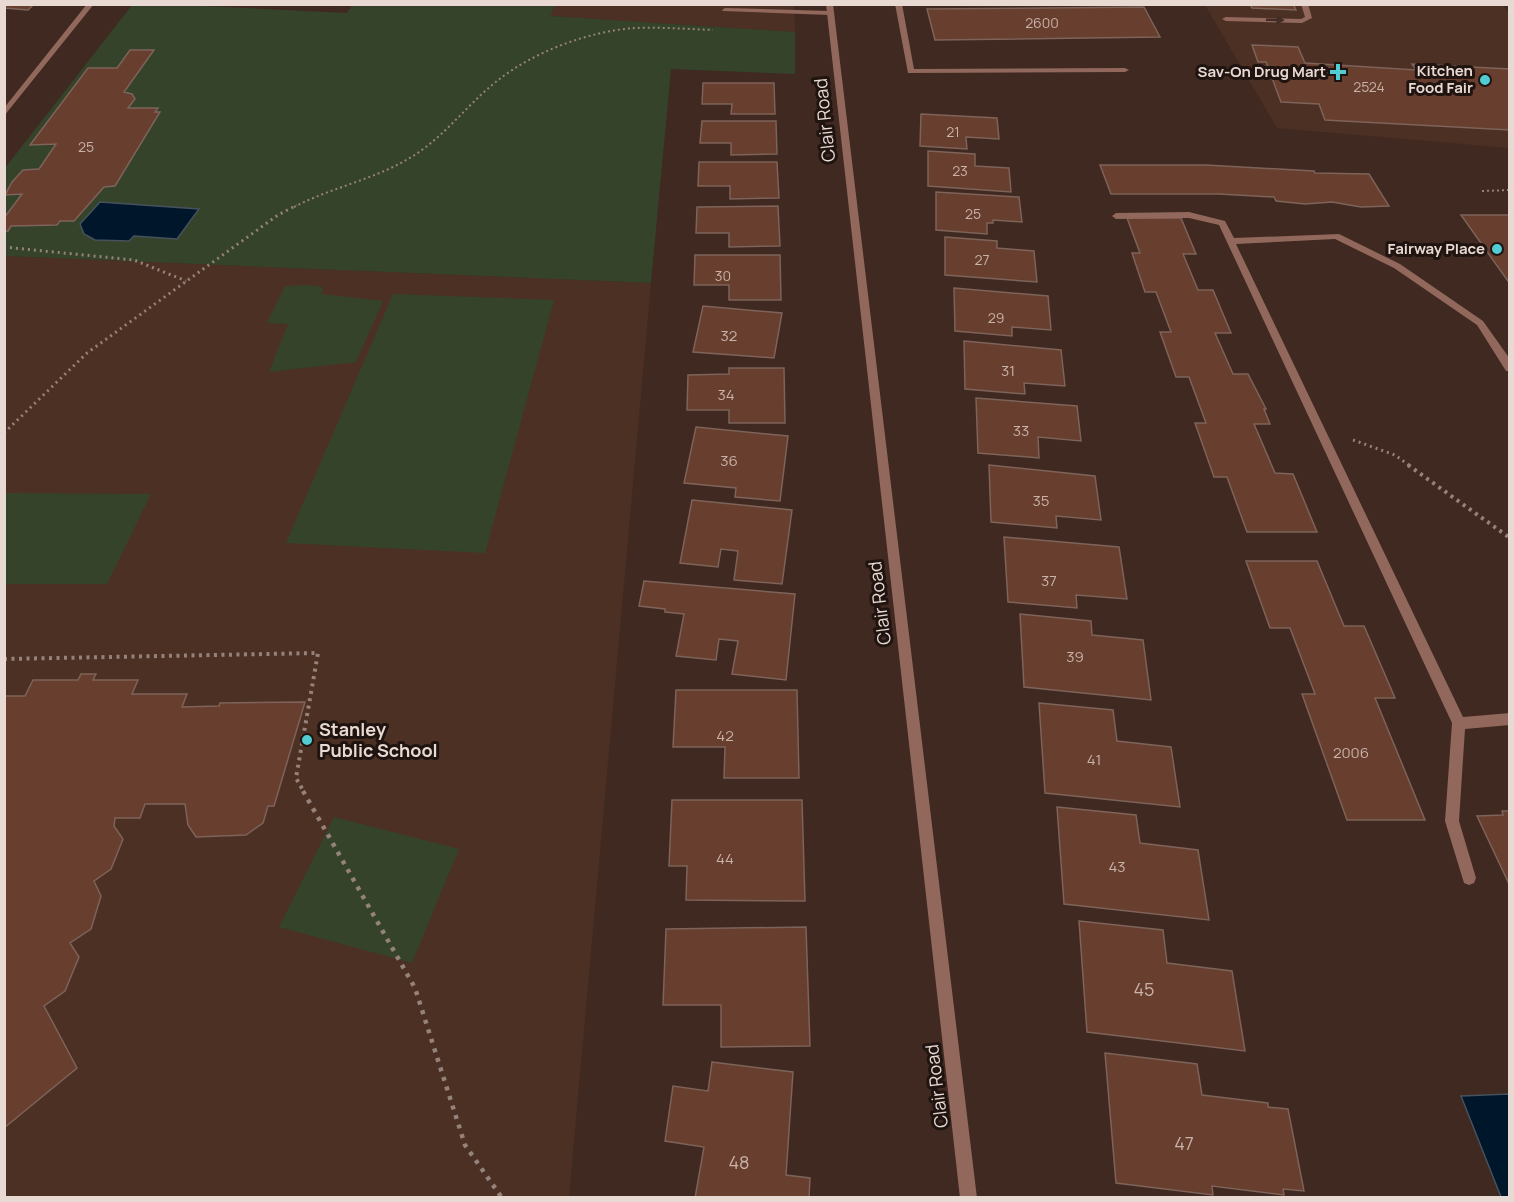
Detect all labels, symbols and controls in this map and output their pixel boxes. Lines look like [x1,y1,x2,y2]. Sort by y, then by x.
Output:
house number: 2600 [1025,13,1059,32]
one-way arrow [1266,16,1285,25]
place label: Kitchen Food Fair [1408,60,1473,98]
place label: Sav-On Drug Mart [1198,61,1326,82]
marker: Sav-On Drug Mart [1331,65,1345,79]
marker: Kitchen Food Fair [1478,73,1492,87]
street label: Clair Road [808,77,840,163]
house number: 2524 [1353,77,1385,96]
house number: 21 [946,122,960,141]
house number: 25 [78,137,94,156]
house number: 23 [952,161,968,180]
house number: 25 [965,204,981,223]
place label: Fairway Place [1388,238,1485,259]
marker: Fairway Place [1490,242,1504,256]
house number: 27 [974,250,990,269]
house number: 30 [715,266,731,285]
house number: 29 [988,308,1004,327]
house number: 32 [721,325,737,346]
house number: 31 [1001,360,1015,381]
house number: 34 [717,384,735,405]
house number: 33 [1013,420,1029,441]
house number: 36 [720,450,738,471]
house number: 35 [1033,490,1049,511]
street label: Clair Road [862,560,896,646]
house number: 37 [1041,570,1057,591]
house number: 39 [1066,646,1084,667]
place label: Stanley Public School [319,717,438,762]
house number: 42 [716,725,734,746]
marker: Stanley Public School [300,733,314,747]
house number: 2006 [1333,742,1369,763]
house number: 41 [1087,749,1101,770]
house number: 44 [716,848,734,869]
house number: 43 [1108,856,1126,877]
house number: 45 [1133,977,1155,1001]
street label: Clair Road [919,1043,953,1129]
house number: 47 [1174,1131,1194,1155]
house number: 48 [728,1150,750,1174]

